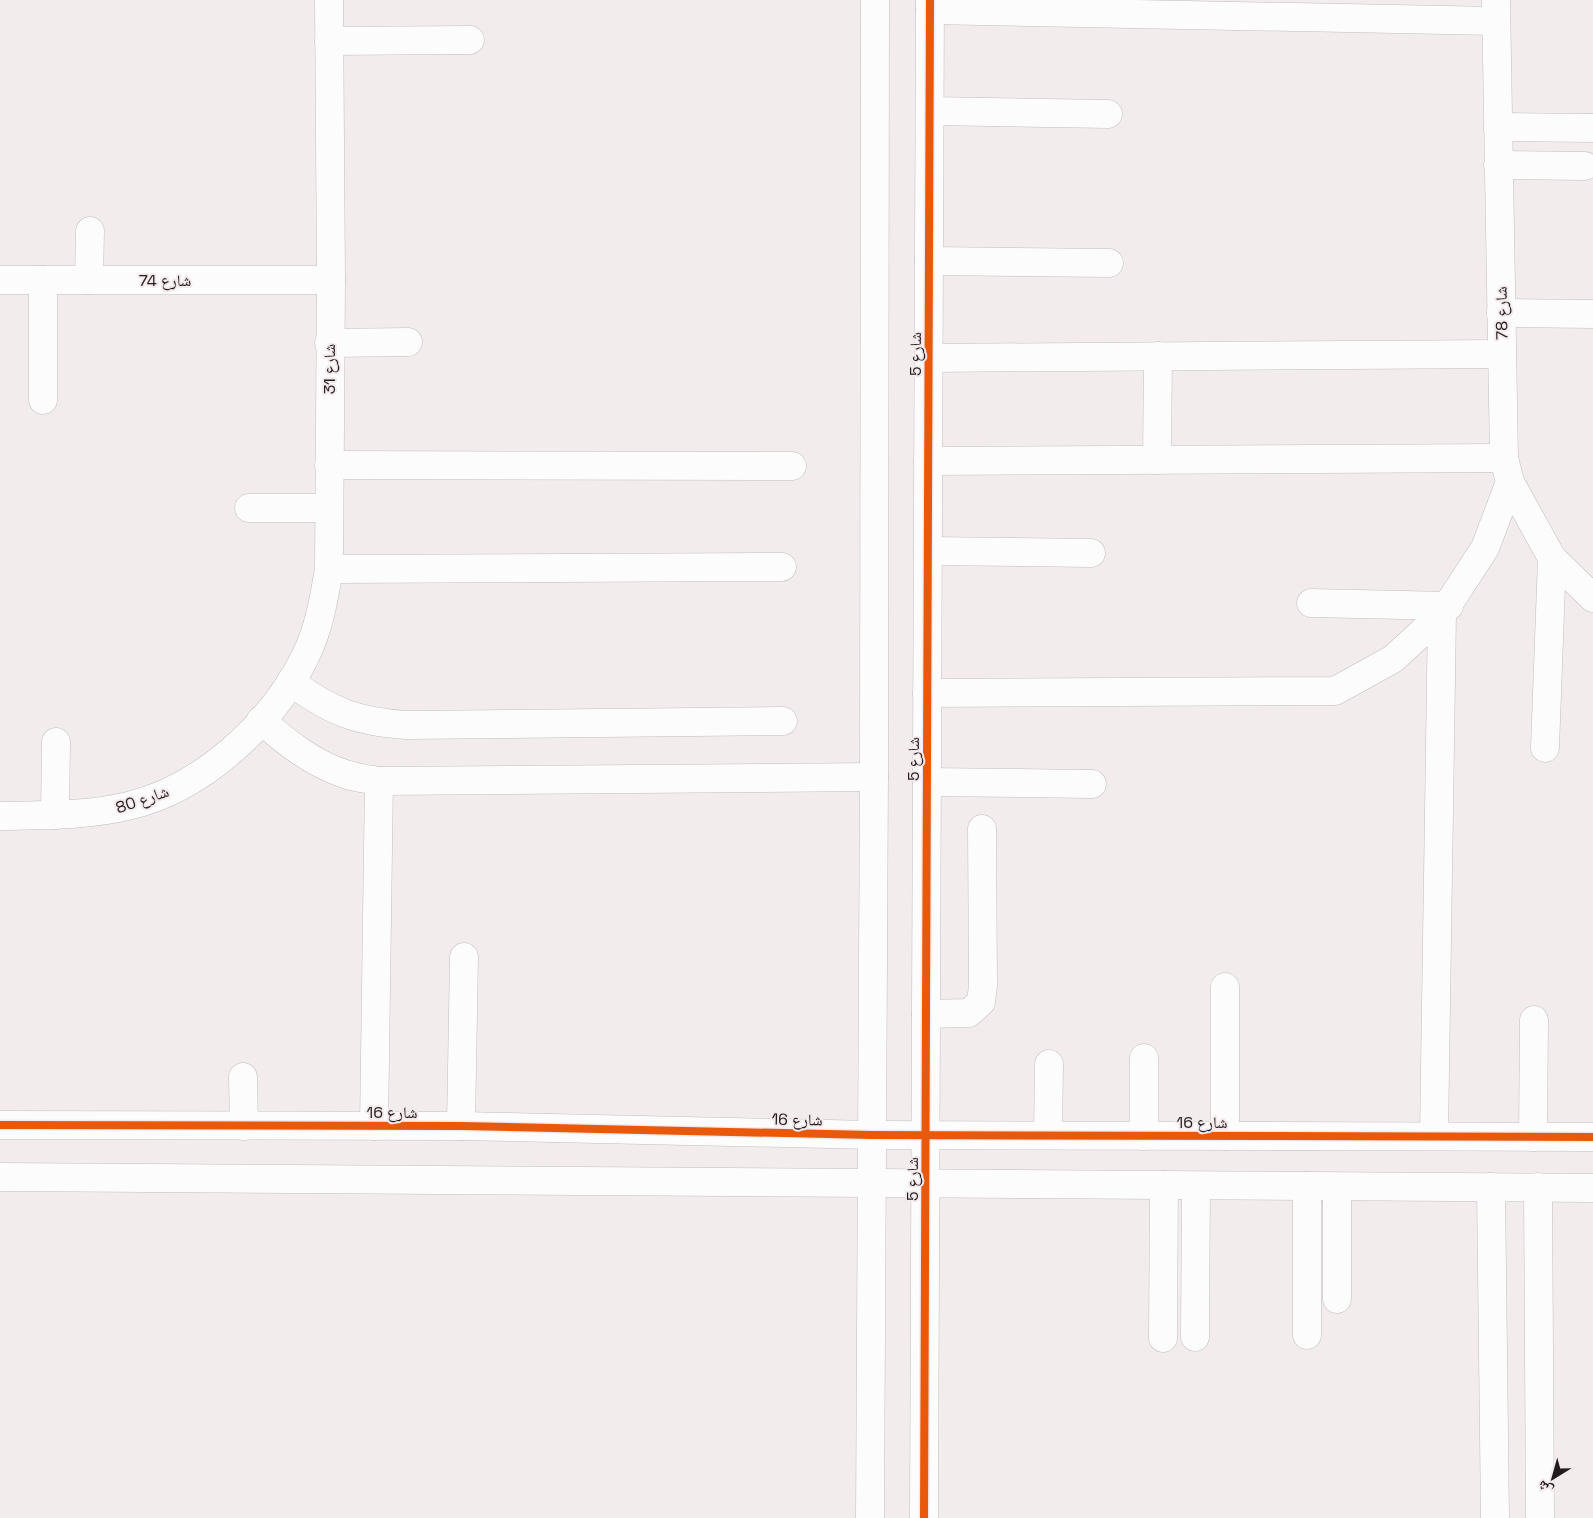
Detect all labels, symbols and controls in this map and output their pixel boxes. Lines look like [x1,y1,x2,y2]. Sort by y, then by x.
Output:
street label: شارع 74 [139,270,191,291]
street label: شارع 78 [1491,286,1512,340]
street label: شارع 5 [905,332,926,376]
street label: شارع 31 [319,344,340,394]
street label: شارع 5 [903,737,924,781]
street label: شارع 80 [113,781,171,818]
street label: شارع 16 [366,1102,418,1123]
street label: شارع 16 [771,1109,823,1130]
street label: شارع 16 [1176,1112,1228,1133]
street label: شارع 5 [902,1157,923,1201]
north arrow [1528,1453,1578,1503]
text: ش [1534,1477,1557,1500]

